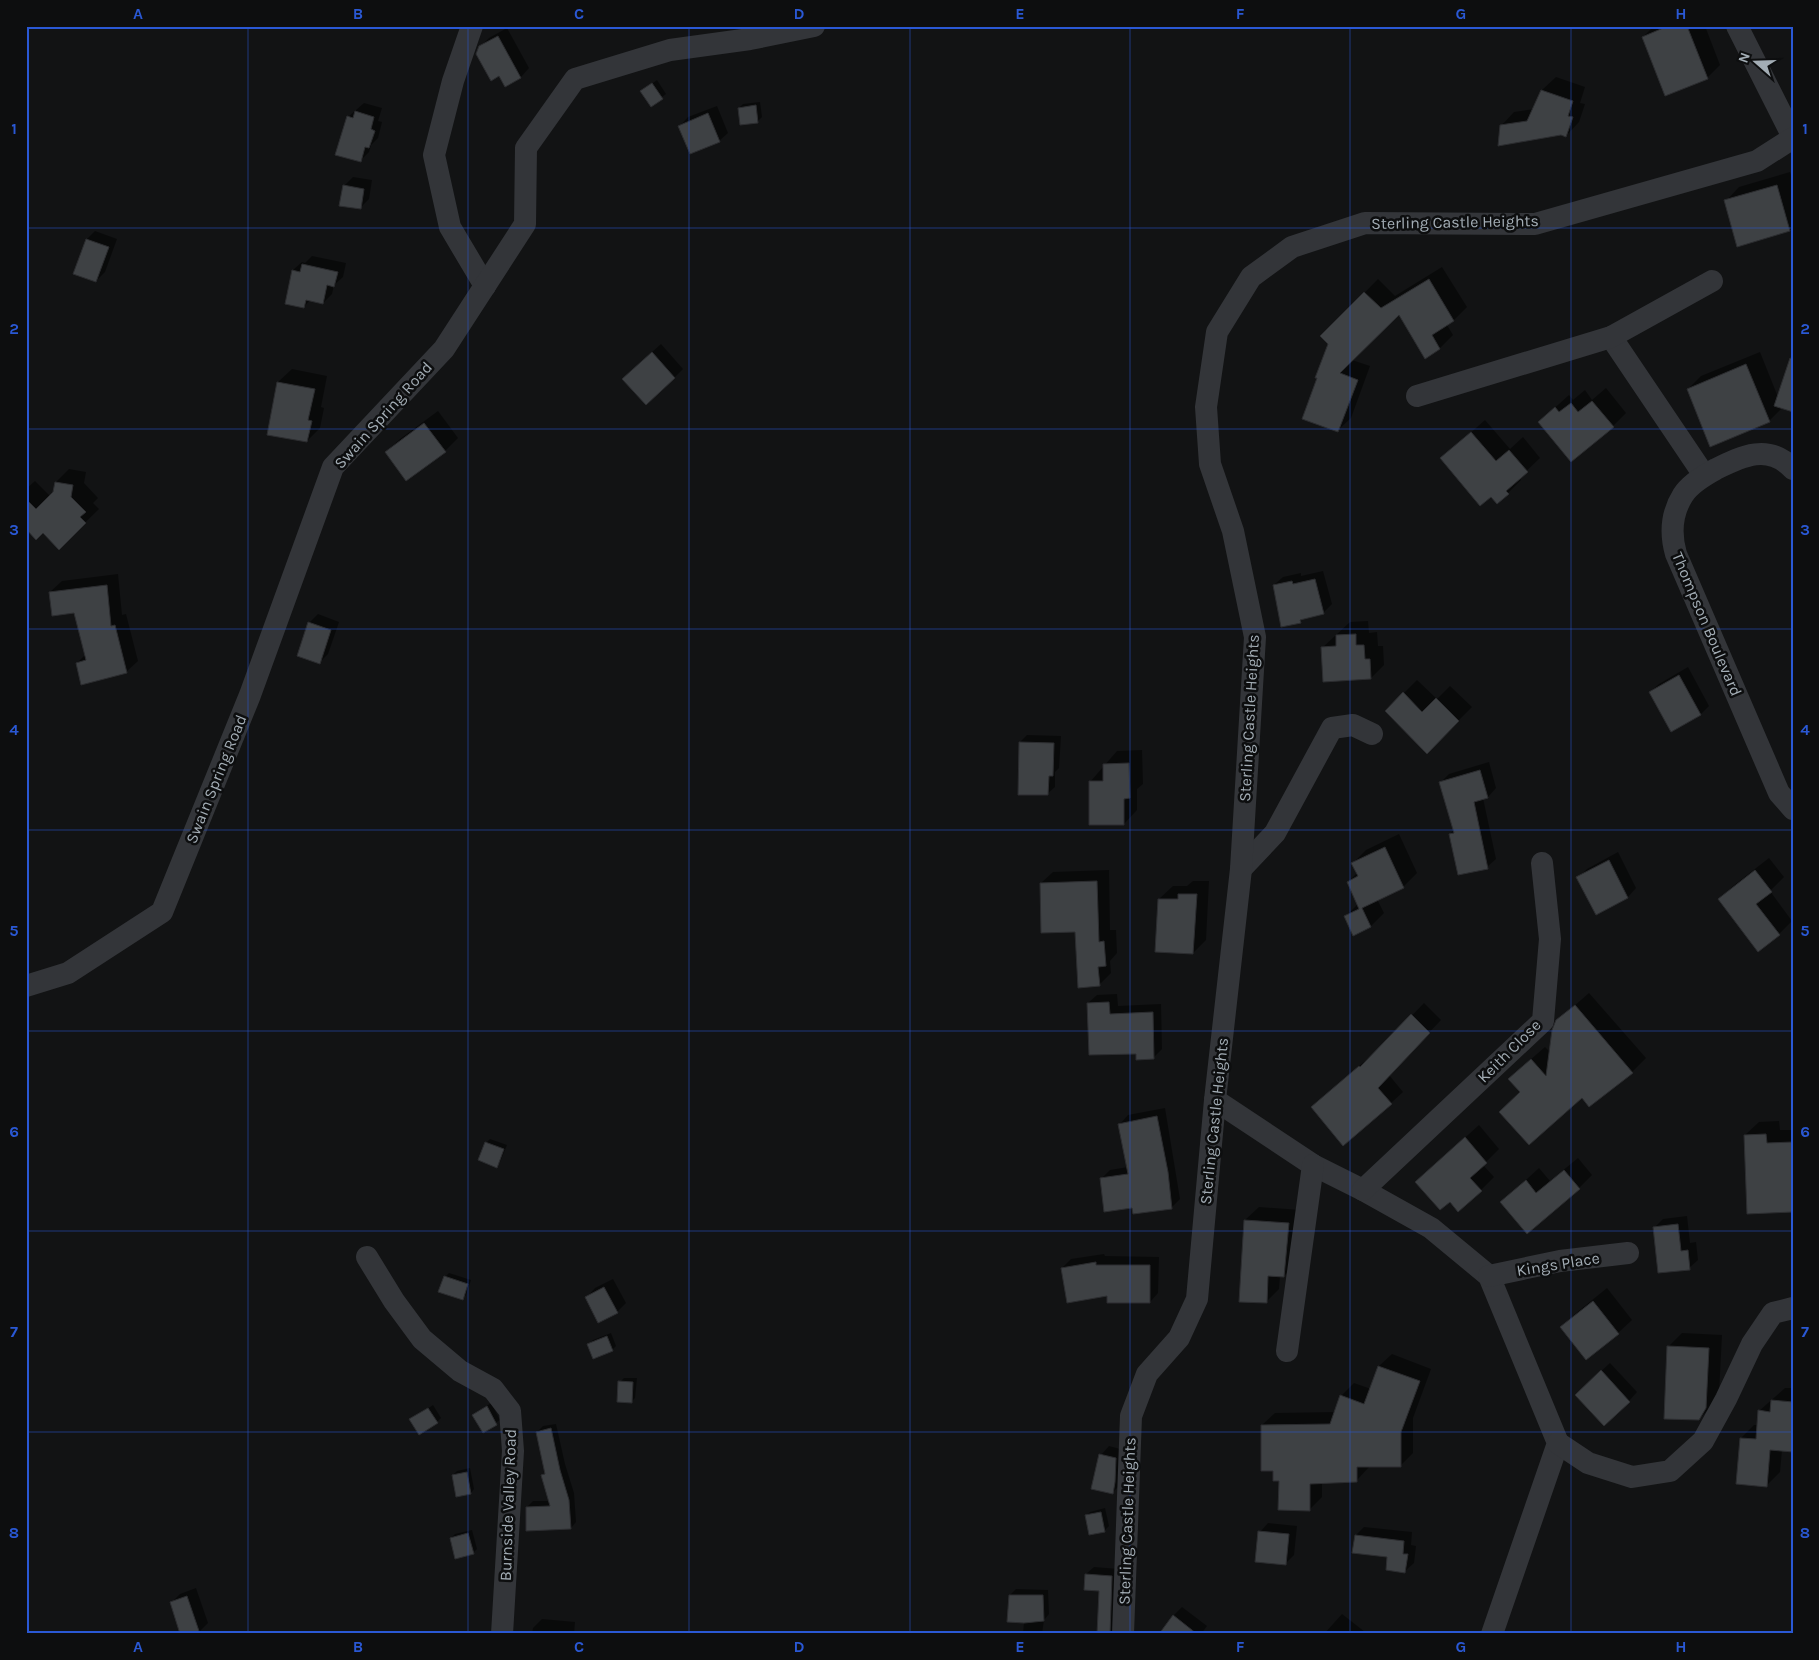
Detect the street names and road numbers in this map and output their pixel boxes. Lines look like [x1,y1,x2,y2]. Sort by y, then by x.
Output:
street label: Sterling Castle Heights [1371,211,1539,233]
street label: Swain Spring Road [330,358,436,472]
street label: Thompson Boulevard [1668,549,1746,699]
street label: Sterling Castle Heights [1235,634,1263,802]
street label: Swain Spring Road [181,712,251,846]
street label: Keith Close [1473,1015,1545,1087]
street label: Sterling Castle Heights [1196,1037,1232,1205]
street label: Kings Place [1515,1248,1601,1280]
street label: Burnside Valley Road [496,1429,520,1581]
street label: Sterling Castle Heights [1115,1437,1139,1605]

